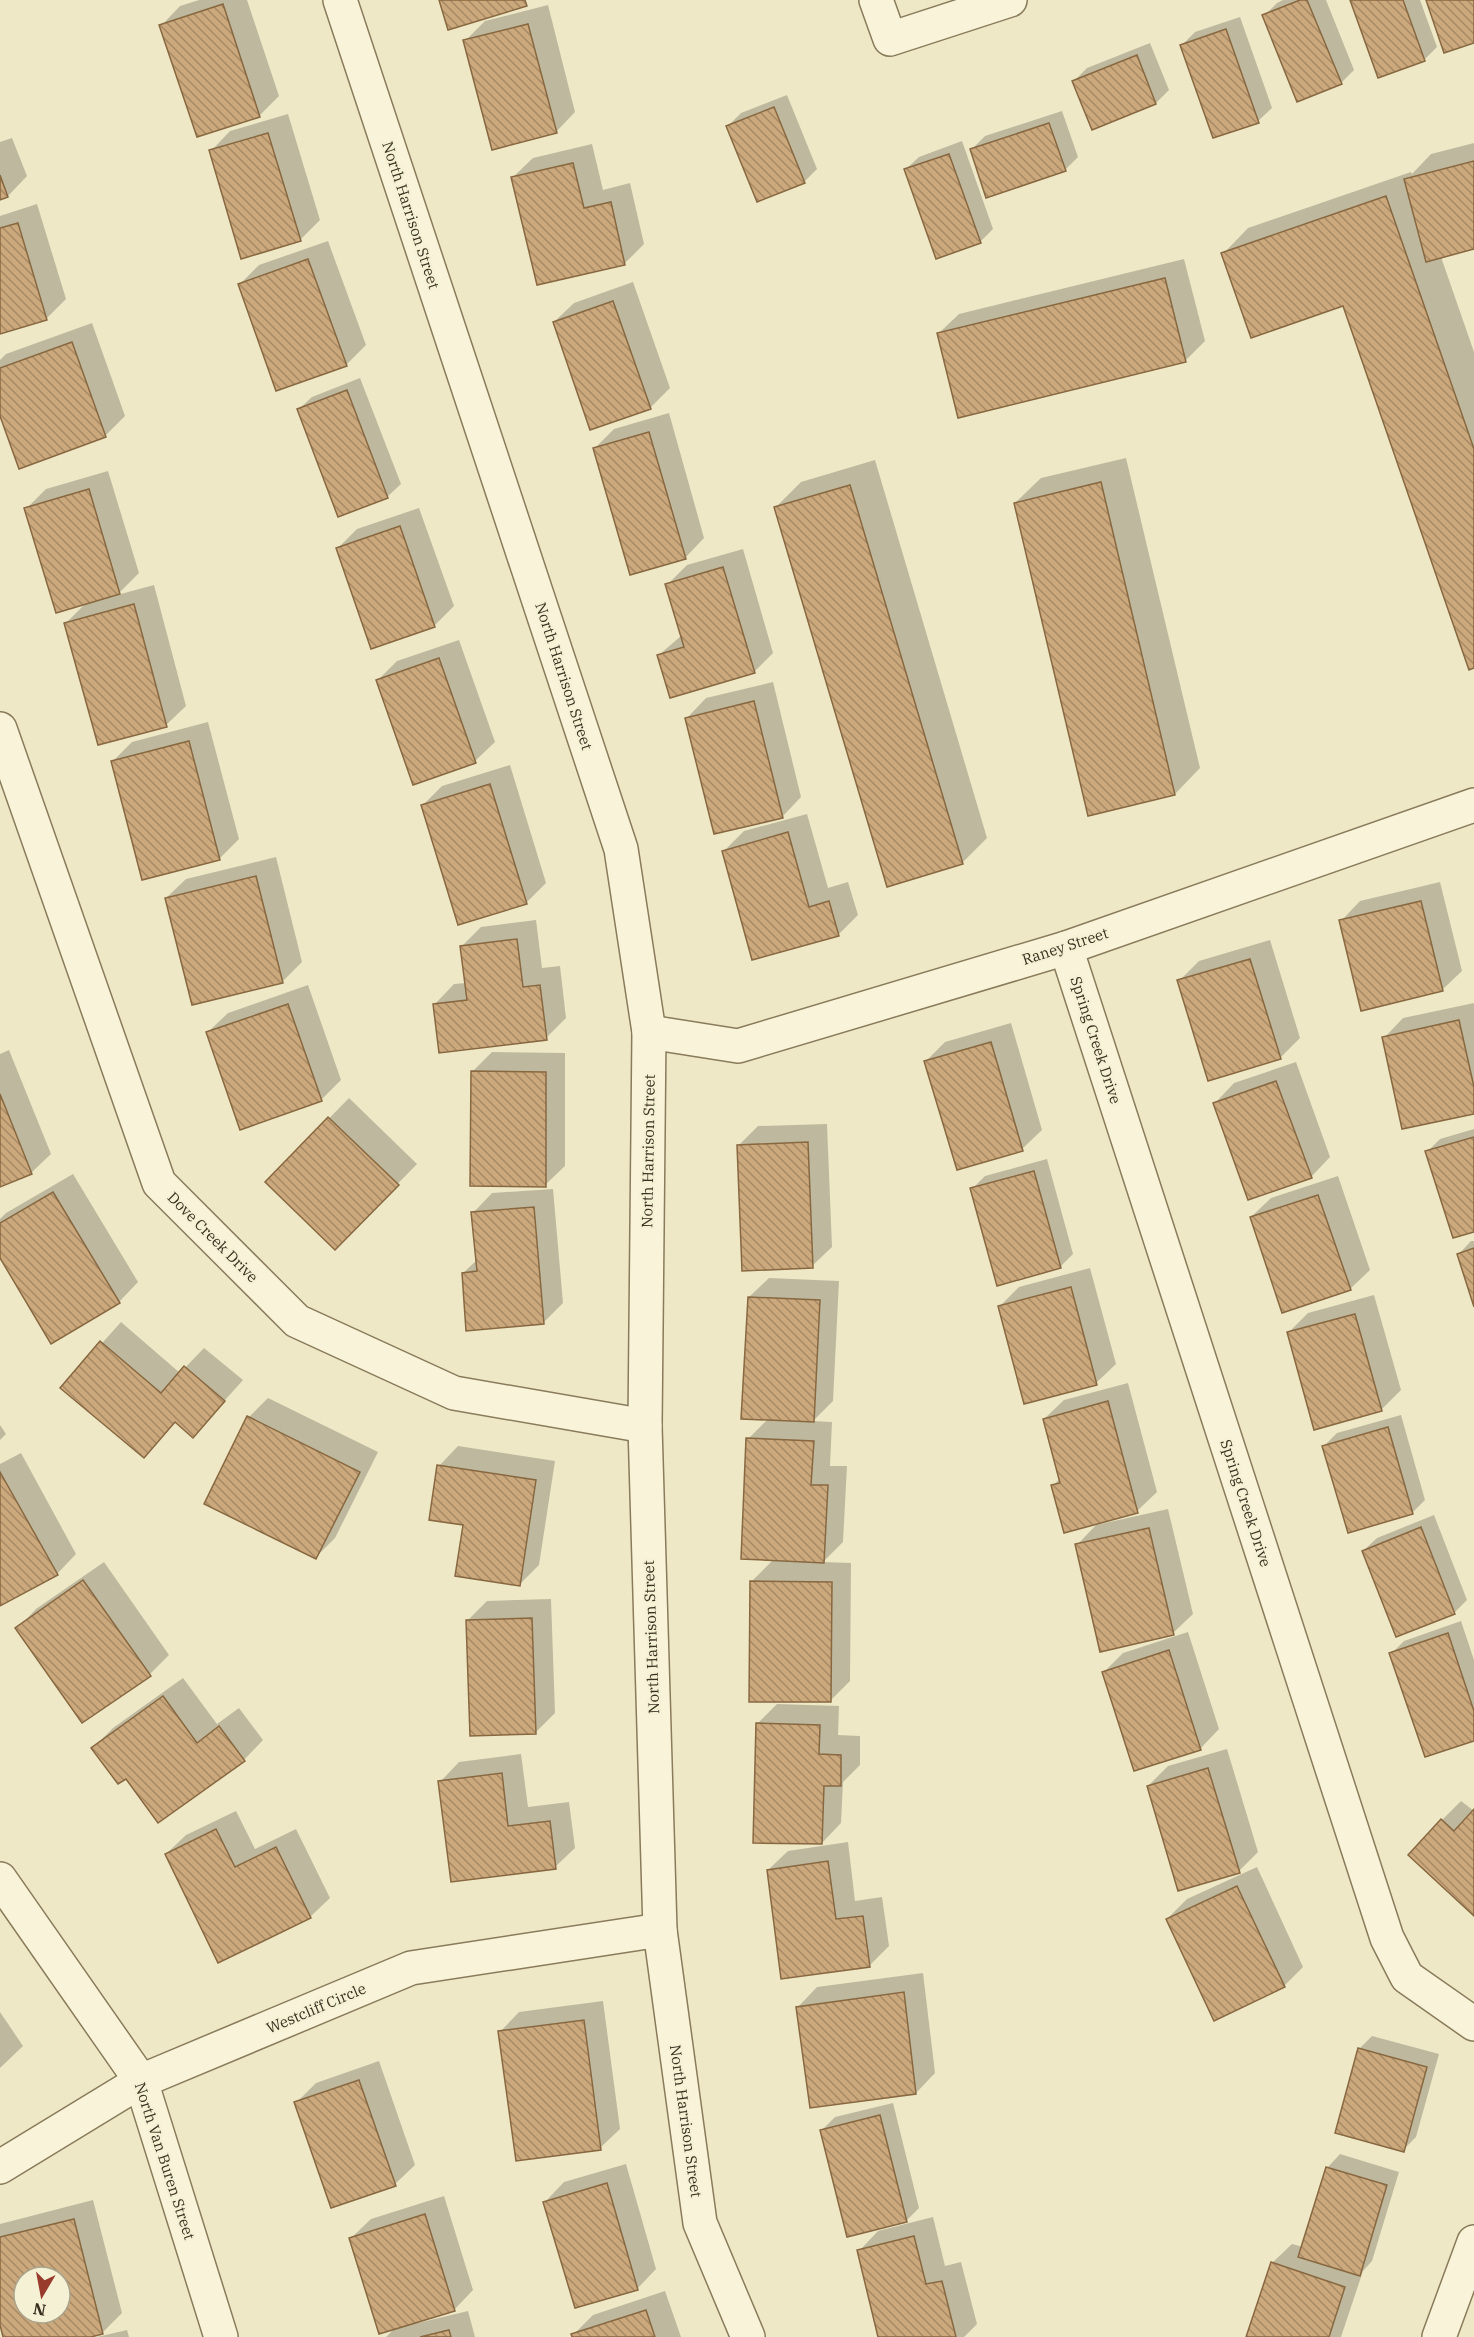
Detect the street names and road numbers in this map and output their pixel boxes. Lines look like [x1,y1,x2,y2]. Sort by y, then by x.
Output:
street label: North Harrison Street [378,139,444,291]
street label: North Harrison Street [531,600,597,752]
street label: Raney Street [1020,923,1110,969]
street label: Spring Creek Drive [1066,974,1126,1106]
street label: North Harrison Street [637,1074,659,1228]
street label: Dove Creek Drive [164,1188,262,1286]
street label: Spring Creek Drive [1216,1437,1276,1569]
street label: North Harrison Street [639,1560,663,1714]
street label: Westcliff Circle [263,1978,369,2038]
street label: North Harrison Street [666,2043,706,2199]
street label: North Van Buren Street [131,2080,199,2242]

